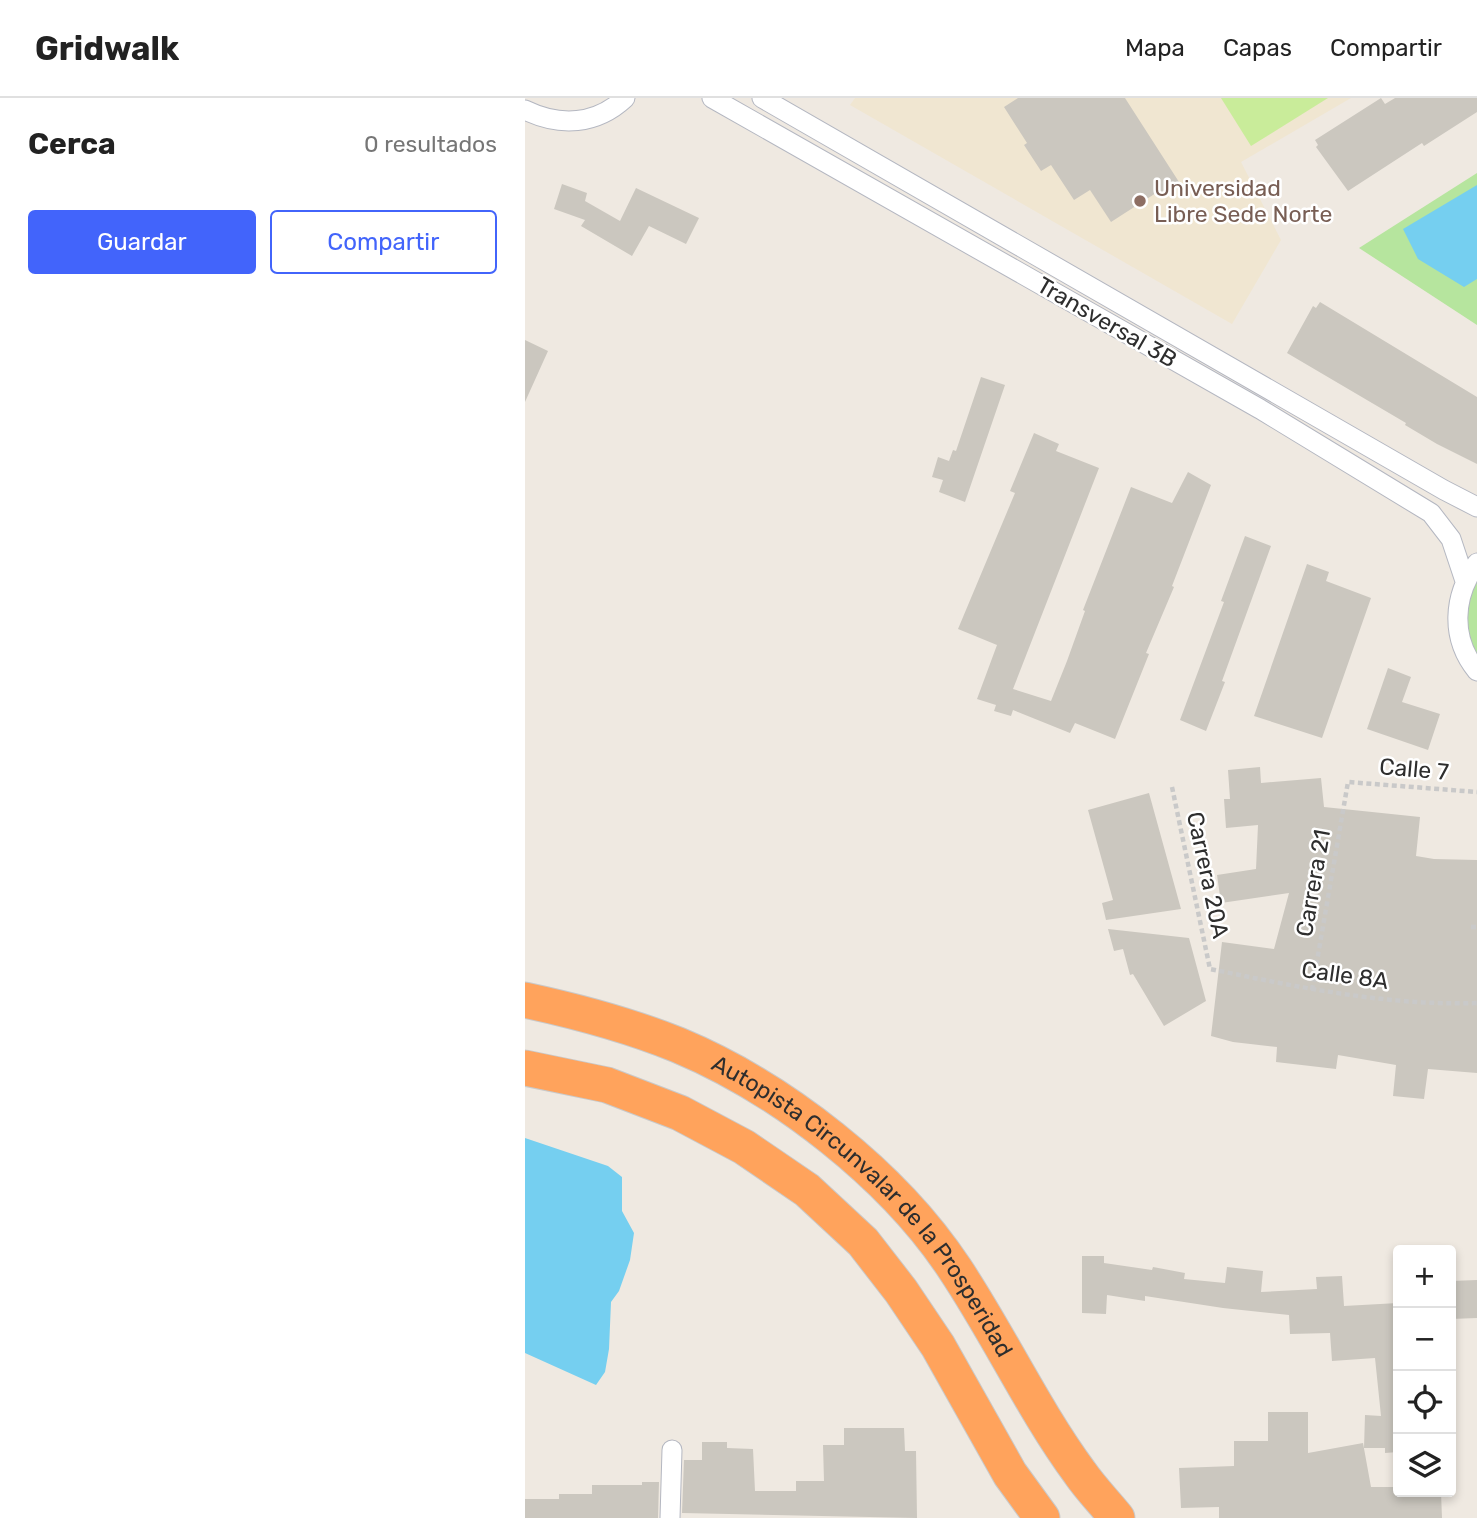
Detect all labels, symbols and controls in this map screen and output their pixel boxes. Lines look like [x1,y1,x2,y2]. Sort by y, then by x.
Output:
text: Gridwalk [35,29,179,68]
text: Mapa [1125,34,1185,62]
text: Capas [1223,34,1292,62]
text: Compartir [1330,34,1442,62]
text: Cerca [28,126,116,162]
text: 0 resultados [364,130,497,158]
place label: Universidad Libre Sede Norte [1154,174,1332,228]
marker: Universidad Libre Sede Norte [1132,193,1148,209]
button: Guardar [28,210,256,274]
button: Compartir [270,210,497,274]
street label: Transversal 3B [1032,271,1182,373]
street label: Calle 7 [1378,752,1450,786]
street label: Carrera 20A [1181,809,1235,941]
street label: Carrera 21 [1290,827,1336,939]
street label: Calle 8A [1300,955,1390,995]
street label: Autopista Circunvalar de la Prosperidad [707,1049,1019,1362]
map controls [1393,1245,1456,1497]
button: + [1393,1245,1456,1308]
button: − [1393,1308,1456,1371]
button: locate [1393,1371,1456,1434]
button: layers [1393,1434,1456,1497]

